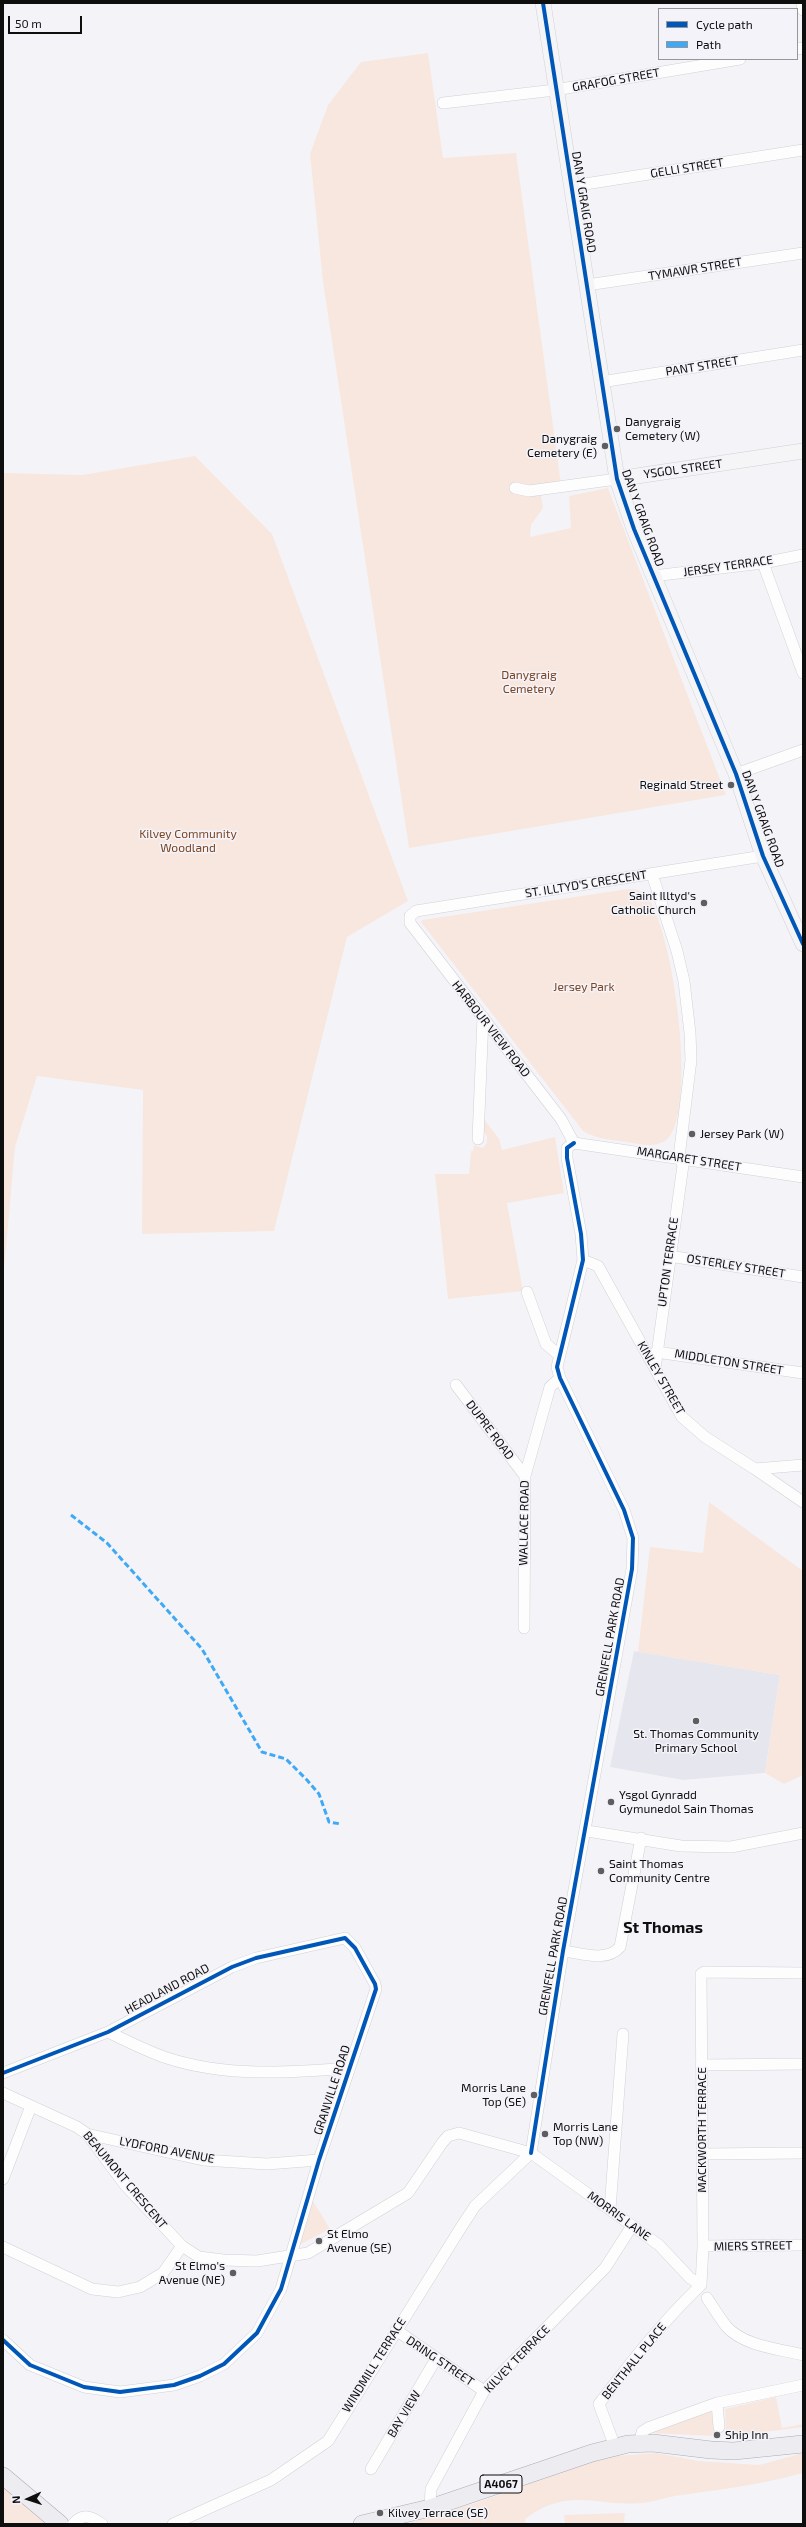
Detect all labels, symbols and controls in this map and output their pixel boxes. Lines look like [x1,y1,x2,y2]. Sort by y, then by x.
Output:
scale bar [10,8,84,34]
legend [658,8,798,60]
text: 50 m [15,16,42,30]
text: Cycle path [696,17,753,31]
text: Path [696,37,721,51]
street label: GRAFOG STREET [571,65,661,95]
street label: DAN Y GRAIG ROAD [569,150,599,254]
street label: GELLI STREET [649,155,725,181]
street label: TYMAWR STREET [647,254,743,284]
street label: PANT STREET [664,353,740,379]
place label: Danygraig Cemetery (W) [625,415,700,443]
marker: Danygraig Cemetery (W) [612,424,622,434]
place label: Danygraig Cemetery (E) [527,432,597,460]
marker: Danygraig Cemetery (E) [600,441,610,451]
street label: YSGOL STREET [643,456,723,482]
street label: DAN Y GRAIG ROAD [619,467,667,569]
street label: JERSEY TERRACE [682,553,774,579]
park label: Danygraig Cemetery [501,668,557,696]
street label: DAN Y GRAIG ROAD [739,768,787,870]
place label: Reginald Street [640,778,723,792]
marker: Reginald Street [726,780,736,790]
park label: Kilvey Community Woodland [139,827,237,855]
street label: ST. ILLTYD'S CRESCENT [524,867,648,901]
place label: Saint Illtyd's Catholic Church [611,889,696,917]
marker: Saint Illtyd's Catholic Church [699,898,709,908]
street label: HARBOUR VIEW ROAD [449,978,533,1080]
park label: Jersey Park [553,980,615,994]
place label: Jersey Park (W) [700,1127,784,1141]
marker: Jersey Park (W) [687,1129,697,1139]
street label: MARGARET STREET [636,1144,742,1174]
street label: UPTON TERRACE [655,1216,681,1308]
street label: OSTERLEY STREET [686,1251,786,1281]
street label: KINLEY STREET [634,1339,688,1417]
street label: MIDDLETON STREET [674,1346,784,1378]
street label: DUPRE ROAD [463,1397,517,1463]
street label: WALLACE ROAD [516,1480,532,1566]
street label: GRENFELL PARK ROAD [592,1576,628,1698]
marker: St. Thomas Community Primary School [691,1716,701,1726]
place label: St. Thomas Community Primary School [633,1727,759,1755]
place label: Ysgol Gynradd Gymunedol Sain Thomas [619,1788,753,1816]
marker: Ysgol Gynradd Gymunedol Sain Thomas [606,1797,616,1807]
place label: Saint Thomas Community Centre [609,1857,710,1885]
marker: Saint Thomas Community Centre [596,1866,606,1876]
street label: GRENFELL PARK ROAD [535,1895,571,2017]
district label: St Thomas [623,1918,703,1938]
street label: HEADLAND ROAD [122,1961,212,2017]
street label: GRANVILLE ROAD [311,2043,353,2137]
street label: MACKWORTH TERRACE [695,2067,709,2193]
place label: Morris Lane Top (SE) [461,2081,526,2109]
marker: Morris Lane Top (SE) [529,2090,539,2100]
place label: Morris Lane Top (NW) [553,2120,618,2148]
street label: BEAUMONT CRESCENT [80,2128,170,2232]
marker: Morris Lane Top (NW) [540,2129,550,2139]
street label: LYDFORD AVENUE [118,2134,216,2166]
street label: MORRIS LANE [585,2188,653,2244]
place label: St Elmo Avenue (SE) [327,2227,392,2255]
marker: St Elmo Avenue (SE) [314,2236,324,2246]
street label: MIERS STREET [714,2238,792,2254]
place label: St Elmo's Avenue (NE) [159,2259,225,2287]
marker: St Elmo's Avenue (NE) [228,2268,238,2278]
street label: WINDMILL TERRACE [339,2315,409,2415]
street label: BENTHALL PLACE [599,2320,669,2402]
street label: KILVEY TERRACE [481,2322,553,2396]
street label: DRING STREET [403,2333,477,2389]
street label: BAY VIEW [384,2388,424,2440]
place label: Ship Inn [725,2428,768,2442]
marker: Ship Inn [712,2430,722,2440]
road number: A4067 [480,2475,522,2493]
north arrow [8,2479,48,2519]
text: N [9,2495,22,2504]
place label: Kilvey Terrace (SE) [388,2506,488,2520]
marker: Kilvey Terrace (SE) [375,2508,385,2518]

